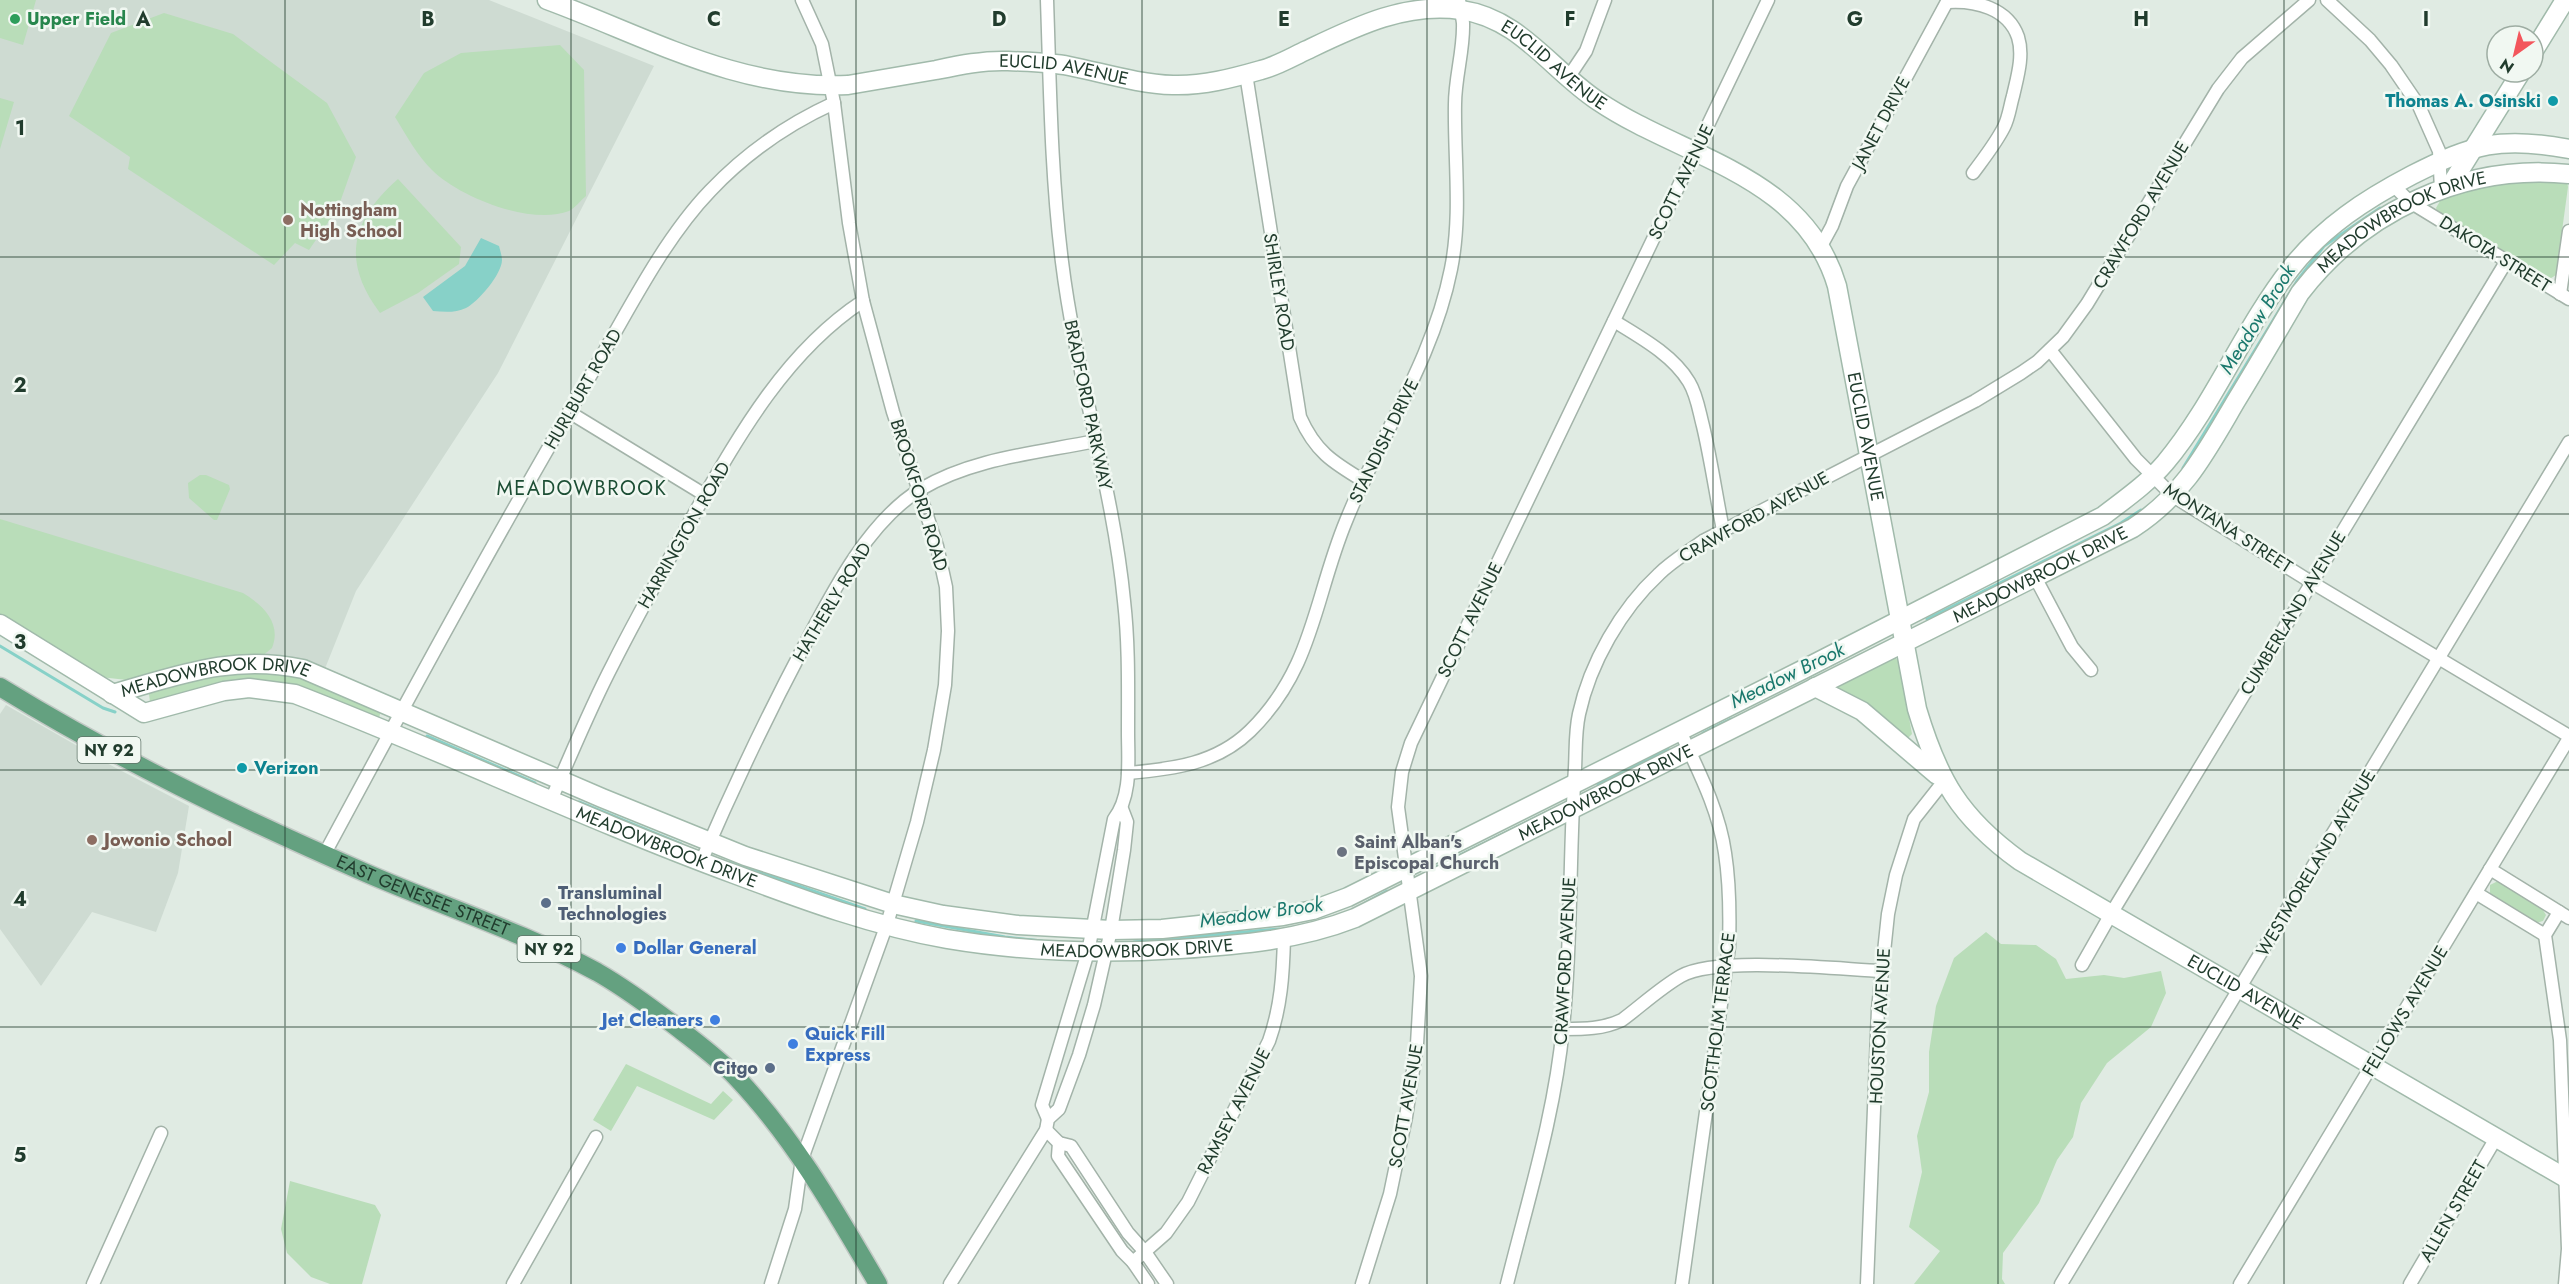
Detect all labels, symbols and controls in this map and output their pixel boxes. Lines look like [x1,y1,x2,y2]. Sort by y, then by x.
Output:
text: A [135,5,151,34]
text: B [421,5,435,34]
text: C [707,5,721,34]
text: D [992,5,1006,34]
text: E [1278,5,1290,34]
text: F [1564,5,1576,34]
text: G [1847,5,1863,34]
text: H [2133,5,2149,34]
text: I [2423,5,2429,34]
place label: Upper Field [27,6,126,32]
marker: Upper Field [8,12,22,26]
street label: EUCLID AVENUE [1496,13,1612,117]
north arrow [2485,24,2545,84]
street label: EUCLID AVENUE [999,48,1131,92]
text: N [2495,53,2519,79]
street label: JANET DRIVE [1845,72,1917,176]
place label: Thomas A. Osinski [2385,88,2541,114]
marker: Thomas A. Osinski [2546,94,2560,108]
text: 1 [15,114,25,143]
street label: SCOTT AVENUE [1642,120,1720,244]
street label: CRAWFORD AVENUE [2087,136,2195,294]
street label: MEADOWBROOK DRIVE [2311,165,2489,279]
place label: Nottingham High School [300,197,402,244]
street label: DAKOTA STREET [2434,209,2556,299]
marker: Nottingham High School [281,213,295,227]
street label: SHIRLEY ROAD [1257,231,1301,353]
water label: Meadow Brook [2212,258,2303,380]
street label: BRADFORD PARKWAY [1057,318,1119,493]
street label: HURLBURT ROAD [538,324,628,454]
street label: EUCLID AVENUE [1841,370,1890,503]
text: 2 [13,371,27,400]
street label: STANDISH DRIVE [1343,374,1425,508]
street label: BROOKFORD ROAD [884,416,954,574]
street label: HARRINGTON ROAD [631,457,737,613]
street label: CRAWFORD AVENUE [1674,465,1834,569]
district label: MEADOWBROOK [497,474,667,503]
street label: MONTANA STREET [2158,477,2298,580]
street label: MEADOWBROOK DRIVE [1948,520,2132,629]
street label: CUMBERLAND AVENUE [2234,526,2352,700]
street label: HATHERLY ROAD [786,537,878,667]
street label: SCOTT AVENUE [1431,558,1509,682]
text: 3 [14,628,26,657]
water label: Meadow Brook [1725,635,1851,716]
street label: MEADOWBROOK DRIVE [118,651,315,704]
road number: NY 92 [78,737,140,763]
street label: MEADOWBROOK DRIVE [1514,737,1698,847]
place label: Verizon [253,755,319,781]
marker: Verizon [235,761,249,775]
street label: WESTMORELAND AVENUE [2250,765,2382,961]
street label: MEADOWBROOK DRIVE [572,800,761,895]
place label: Jowonio School [101,827,232,853]
place label: Saint Alban's Episcopal Church [1354,829,1499,876]
marker: Jowonio School [85,833,99,847]
marker: Saint Alban's Episcopal Church [1335,845,1349,859]
street label: EAST GENESEE STREET [332,849,514,943]
street label: CRAWFORD AVENUE [1548,876,1582,1046]
place label: Transluminal Technologies [558,880,667,927]
text: 4 [13,885,27,914]
water label: Meadow Brook [1198,889,1326,936]
marker: Transluminal Technologies [539,896,553,910]
street label: SCOTTHOLM TERRACE [1694,931,1742,1113]
street label: MEADOWBROOK DRIVE [1040,932,1234,965]
place label: Dollar General [633,935,757,961]
road number: NY 92 [518,936,580,962]
marker: Dollar General [614,941,628,955]
street label: FELLOWS AVENUE [2356,941,2454,1081]
street label: HOUSTON AVENUE [1863,947,1897,1105]
street label: EUCLID AVENUE [2183,948,2309,1036]
place label: Jet Cleaners [599,1007,703,1033]
marker: Jet Cleaners [708,1013,722,1027]
place label: Quick Fill Express [805,1021,885,1068]
marker: Quick Fill Express [786,1037,800,1051]
street label: SCOTT AVENUE [1382,1042,1430,1170]
street label: RAMSEY AVENUE [1191,1043,1277,1179]
place label: Citgo [713,1055,758,1081]
marker: Citgo [763,1061,777,1075]
text: 5 [14,1141,27,1170]
street label: ALLEN STREET [2413,1155,2493,1267]

